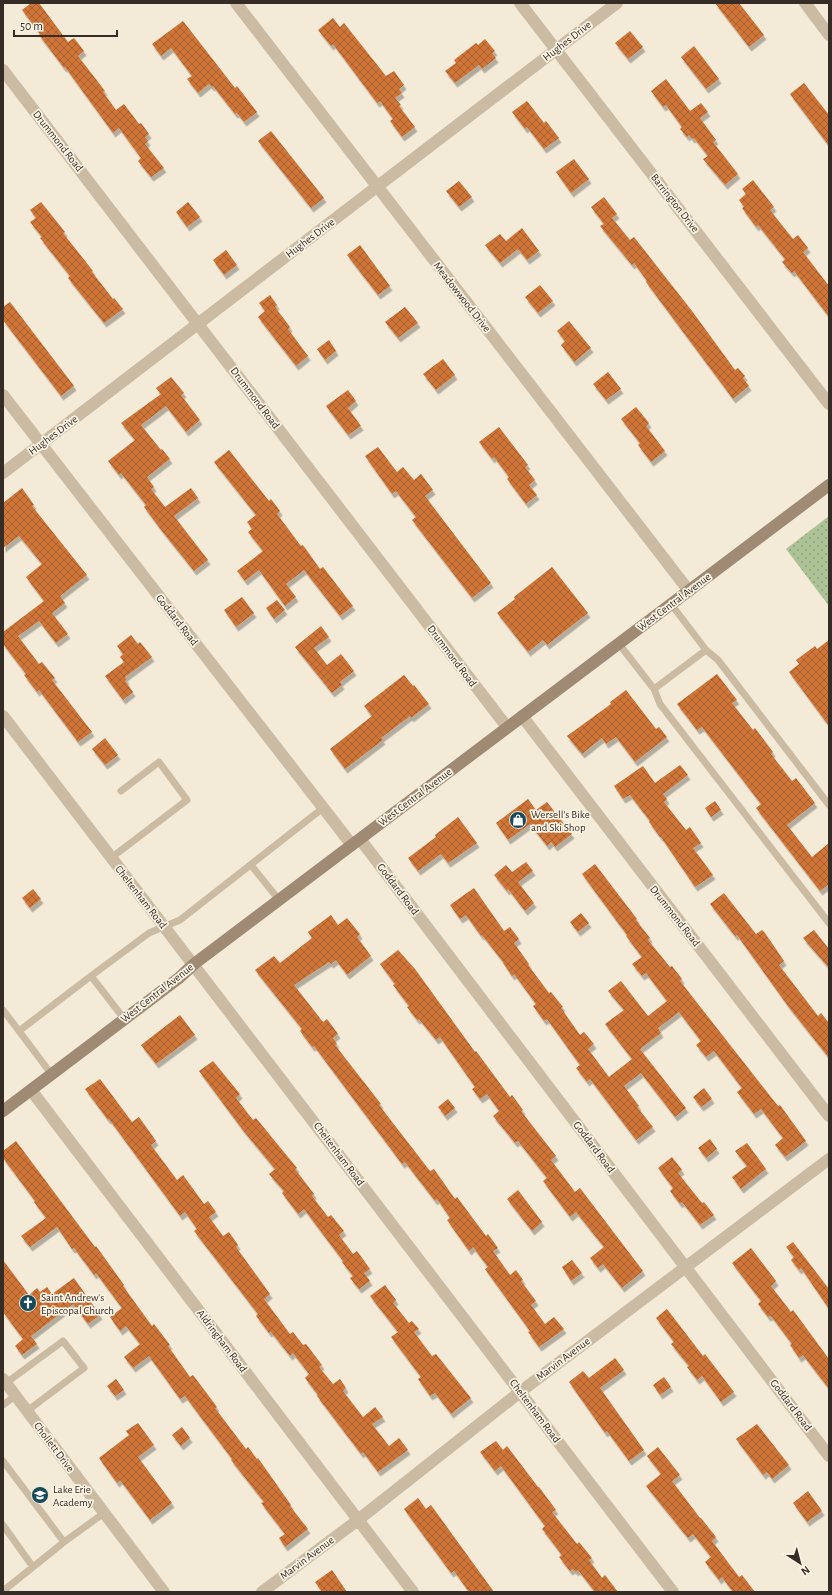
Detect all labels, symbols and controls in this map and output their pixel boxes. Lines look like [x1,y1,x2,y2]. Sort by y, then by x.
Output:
scale bar [14,12,117,38]
street label: Hughes Drive [541,19,593,63]
text: 50 m [20,20,43,32]
street label: Drummond Road [31,108,85,174]
street label: Barrington Drive [649,172,701,234]
street label: Hughes Drive [284,216,336,260]
street label: Meadowwood Drive [431,260,493,334]
street label: Drummond Road [228,365,282,431]
street label: Hughes Drive [27,413,79,457]
street label: West Central Avenue [635,571,713,633]
street label: Goddard Road [154,593,200,648]
street label: Drummond Road [425,623,479,689]
street label: West Central Avenue [376,766,454,828]
place label: Wersell’s Bike and Ski Shop [531,809,590,833]
shop icon: Wersell’s Bike and Ski Shop [508,810,528,830]
street label: Goddard Road [375,861,421,917]
street label: Cheltenham Road [113,863,169,931]
street label: Drummond Road [648,883,702,949]
street label: West Central Avenue [119,961,195,1025]
street label: Goddard Road [571,1119,617,1175]
street label: Cheltenham Road [312,1120,367,1188]
place label: Saint Andrew's Episcopal Church [41,1292,114,1316]
church icon: Saint Andrew's Episcopal Church [18,1293,38,1313]
street label: Aldringham Road [195,1308,249,1375]
street label: Marvin Avenue [534,1335,592,1383]
street label: Cheltenham Road [508,1377,563,1445]
street label: Goddard Road [768,1377,814,1433]
street label: Chollett Drive [32,1420,76,1474]
place label: Lake Erie Academy [53,1484,93,1508]
school or university icon: Lake Erie Academy [30,1485,50,1505]
street label: Marvin Avenue [278,1534,336,1582]
north arrow [780,1543,820,1583]
text: N [799,1564,812,1577]

